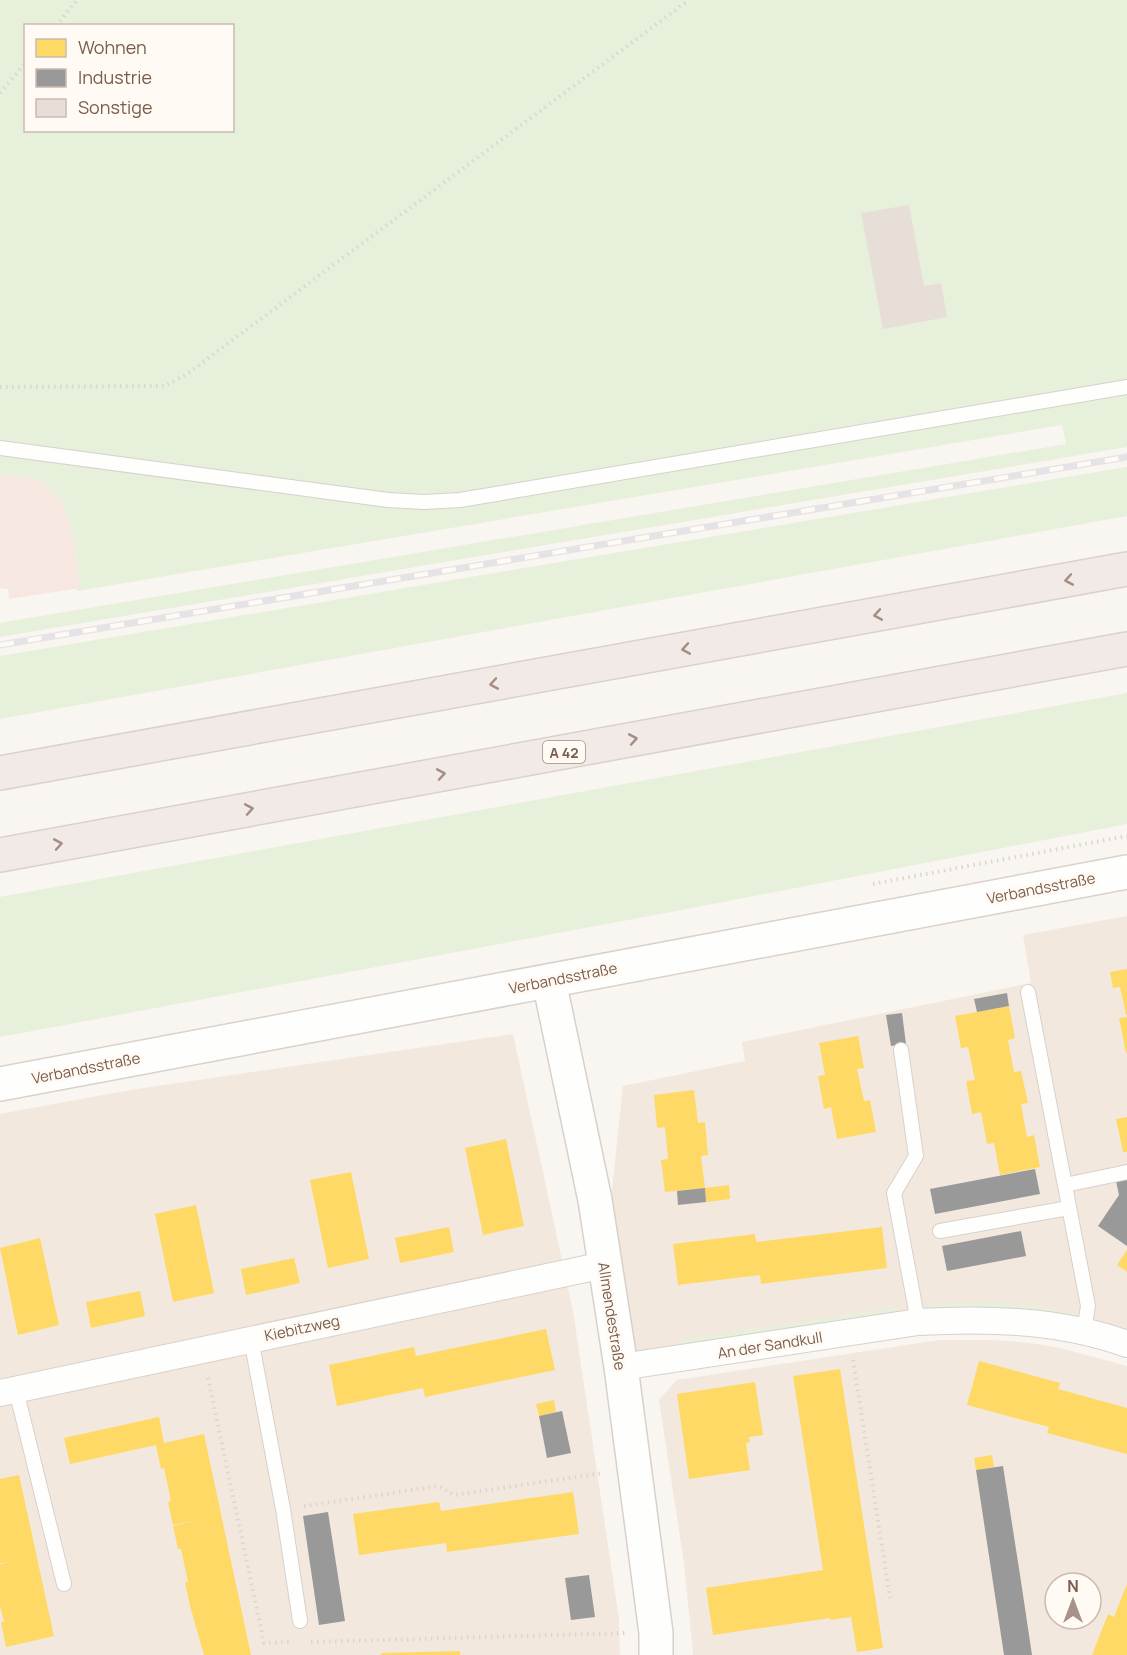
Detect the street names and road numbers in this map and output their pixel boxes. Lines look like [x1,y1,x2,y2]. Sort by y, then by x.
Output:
road number: A 42 [543,741,585,763]
street label: Verbandsstraße [985,867,1097,909]
street label: Verbandsstraße [507,957,619,999]
street label: Verbandsstraße [30,1047,142,1089]
street label: Allmendestraße [593,1260,631,1372]
street label: Kiebitzweg [262,1310,342,1346]
street label: An der Sandkull [716,1326,824,1364]

